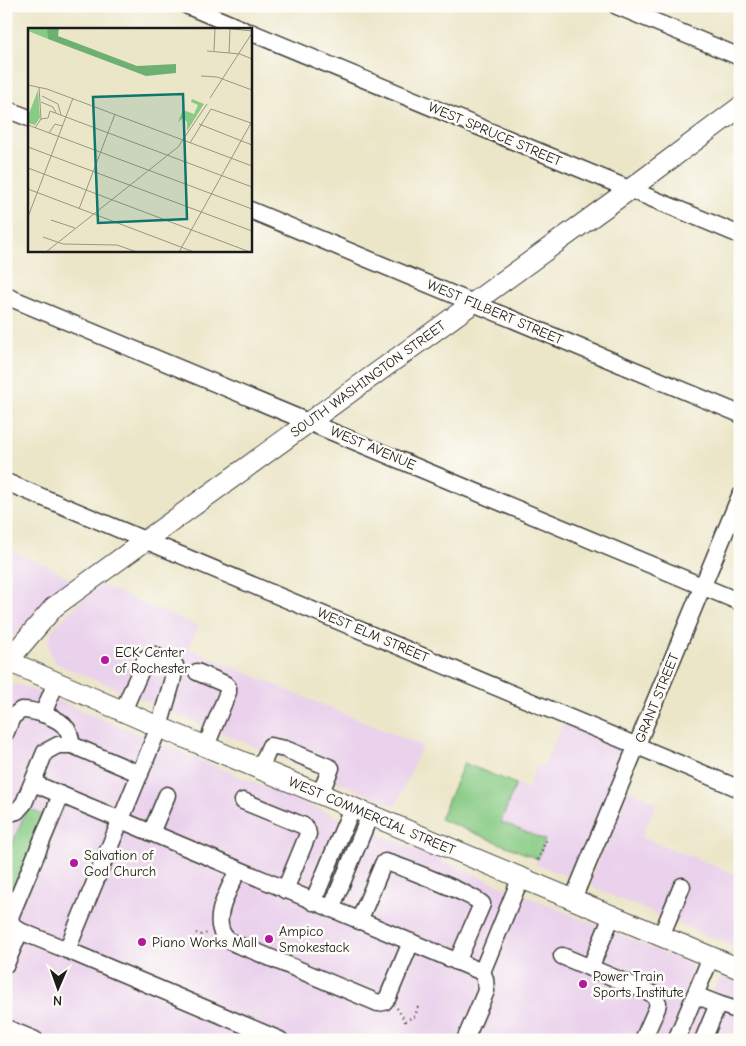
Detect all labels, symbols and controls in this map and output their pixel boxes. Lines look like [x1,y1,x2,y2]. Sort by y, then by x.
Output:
inset map [28,28,251,251]
street label: WEST SPRUCE STREET [426,98,565,170]
street label: WEST FILBERT STREET [425,276,566,349]
street label: SOUTH WASHINGTON STREET [287,317,449,441]
street label: WEST AVENUE [328,422,418,474]
street label: WEST ELM STREET [315,604,432,666]
place label: ECK Center of Rochester [115,644,190,677]
street label: GRANT STREET [631,650,683,745]
marker: ECK Center of Rochester [99,654,111,666]
street label: WEST COMMERCIAL STREET [286,773,459,859]
place label: Salvation of God Church [84,847,156,880]
marker: Salvation of God Church [68,857,80,869]
place label: Ampico Smokestack [279,923,350,956]
marker: Ampico Smokestack [263,933,275,945]
place label: Piano Works Mall [152,934,257,951]
marker: Piano Works Mall [136,936,148,948]
north arrow [32,964,82,1014]
place label: Power Train Sports Institute [593,968,684,1001]
marker: Power Train Sports Institute [577,978,589,990]
text: N [53,992,62,1009]

